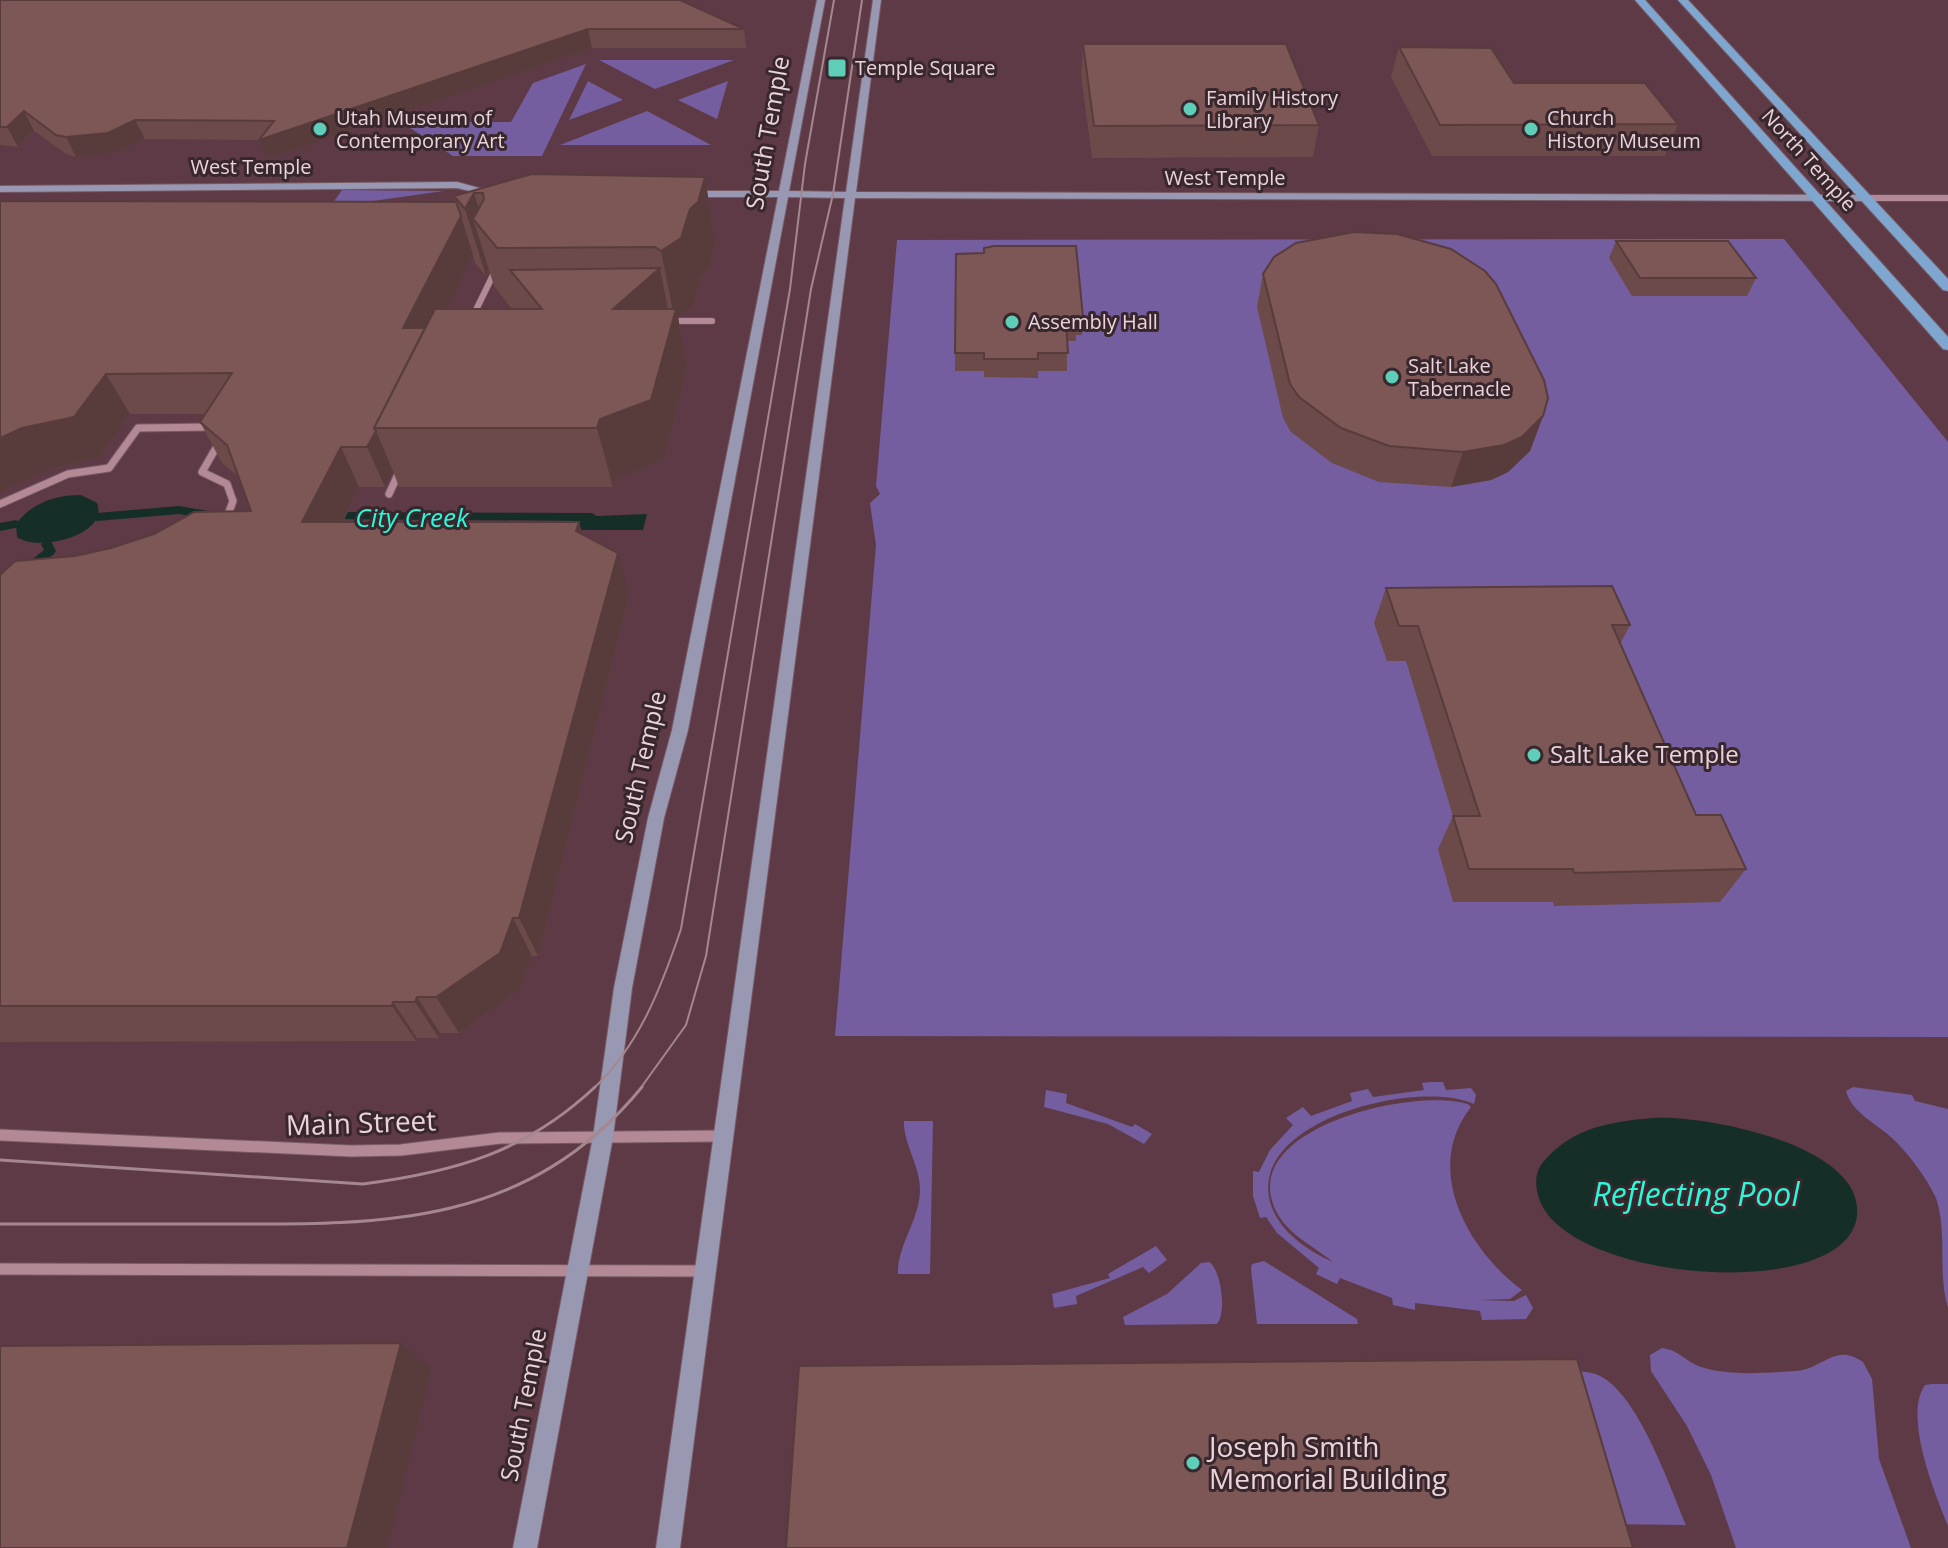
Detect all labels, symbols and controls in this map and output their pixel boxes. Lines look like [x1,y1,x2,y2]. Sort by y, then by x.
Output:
street label: South Temple [737,54,796,212]
place label: Temple Square [855,54,995,81]
marker: Temple Square [826,57,848,79]
place label: Family History Library [1206,84,1339,134]
marker: Family History Library [1181,100,1199,118]
street label: North Temple [1756,103,1863,217]
place label: Utah Museum of Contemporary Art [336,104,505,154]
place label: Church History Museum [1547,104,1701,154]
marker: Utah Museum of Contemporary Art [311,120,329,138]
marker: Church History Museum [1522,120,1540,138]
street label: West Temple [191,153,311,180]
street label: West Temple [1165,164,1285,191]
place label: Assembly Hall [1028,308,1158,335]
marker: Assembly Hall [1003,313,1021,331]
place label: Salt Lake Tabernacle [1408,352,1511,402]
marker: Salt Lake Tabernacle [1383,368,1401,386]
water label: City Creek [355,499,470,535]
street label: South Temple [606,687,673,846]
place label: Salt Lake Temple [1550,737,1739,770]
marker: Salt Lake Temple [1525,746,1543,764]
street label: Main Street [285,1100,437,1144]
water label: Reflecting Pool [1593,1172,1800,1215]
street label: South Temple [492,1326,554,1484]
place label: Joseph Smith Memorial Building [1206,1427,1447,1497]
marker: Joseph Smith Memorial Building [1184,1454,1202,1472]

